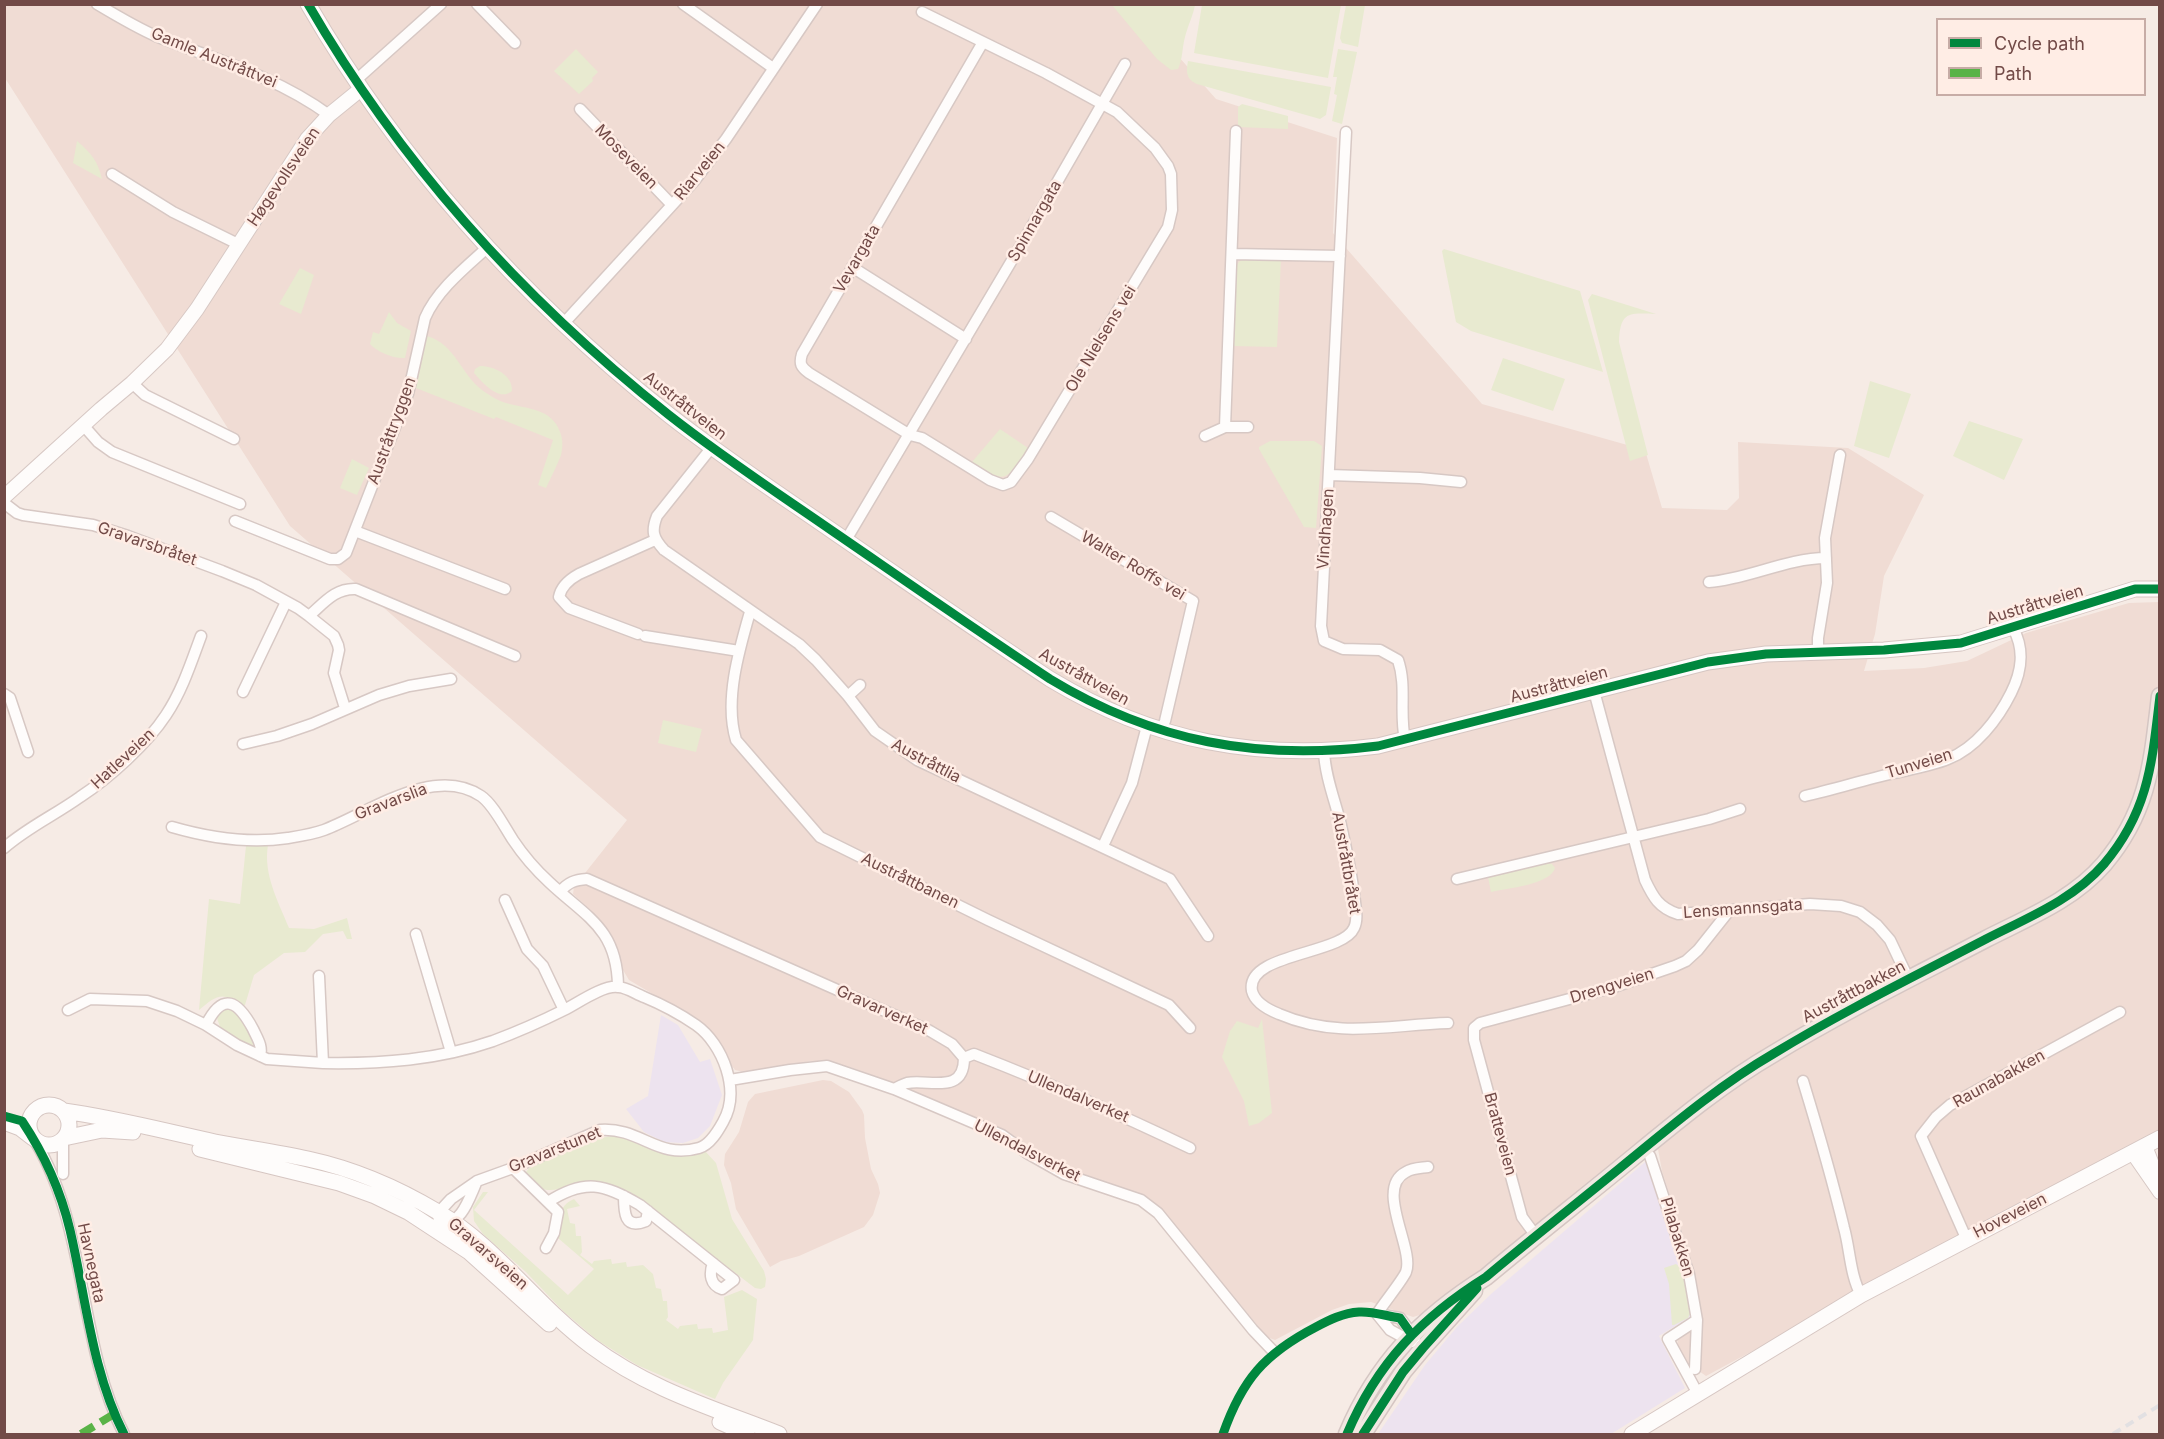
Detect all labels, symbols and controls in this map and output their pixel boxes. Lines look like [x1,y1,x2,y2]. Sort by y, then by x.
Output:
legend [1936,18,2146,96]
street label: Gamle Austråttvei [148,24,280,92]
text: Cycle path [1994,33,2085,54]
text: Path [1994,63,2032,84]
street label: Moseveien [591,121,661,193]
street label: Høgevollsveien [244,124,324,230]
street label: Riarveien [670,138,730,204]
street label: Spinnargata [1004,177,1066,265]
street label: Vevargata [830,221,884,297]
street label: Ole Nielsens vei [1062,282,1140,396]
street label: Austråttveien [640,368,730,444]
street label: Austråttryggen [364,375,420,487]
street label: Vindhagen [1314,488,1338,570]
street label: Gravarsbråtet [95,518,199,570]
street label: Walter Roffs vei [1077,527,1189,605]
street label: Austråttveien [1984,581,2086,629]
street label: Austråttveien [1036,644,1132,710]
street label: Austråttveien [1508,663,1610,707]
street label: Hatleveien [87,725,159,793]
street label: Austråttlia [888,735,964,787]
street label: Tunveien [1883,745,1955,783]
street label: Gravarslia [352,779,430,825]
street label: Austråttbråtet [1328,810,1364,916]
street label: Austråttbanen [858,849,962,913]
street label: Lensmannsgata [1683,895,1803,923]
street label: Austråttbakken [1799,957,1909,1027]
street label: Drengveien [1568,964,1656,1008]
street label: Gravarverket [833,981,931,1039]
street label: Raunabakken [1950,1046,2048,1112]
street label: Ullendalverket [1024,1067,1132,1127]
street label: Bratteveien [1480,1090,1520,1178]
street label: Ullendalsverket [971,1116,1083,1186]
street label: Gravarstunet [506,1123,604,1177]
street label: Hoveveien [1970,1189,2050,1243]
street label: Pilabakken [1656,1195,1698,1279]
street label: Gravarsveien [444,1214,532,1294]
street label: Havnegata [73,1221,109,1305]

